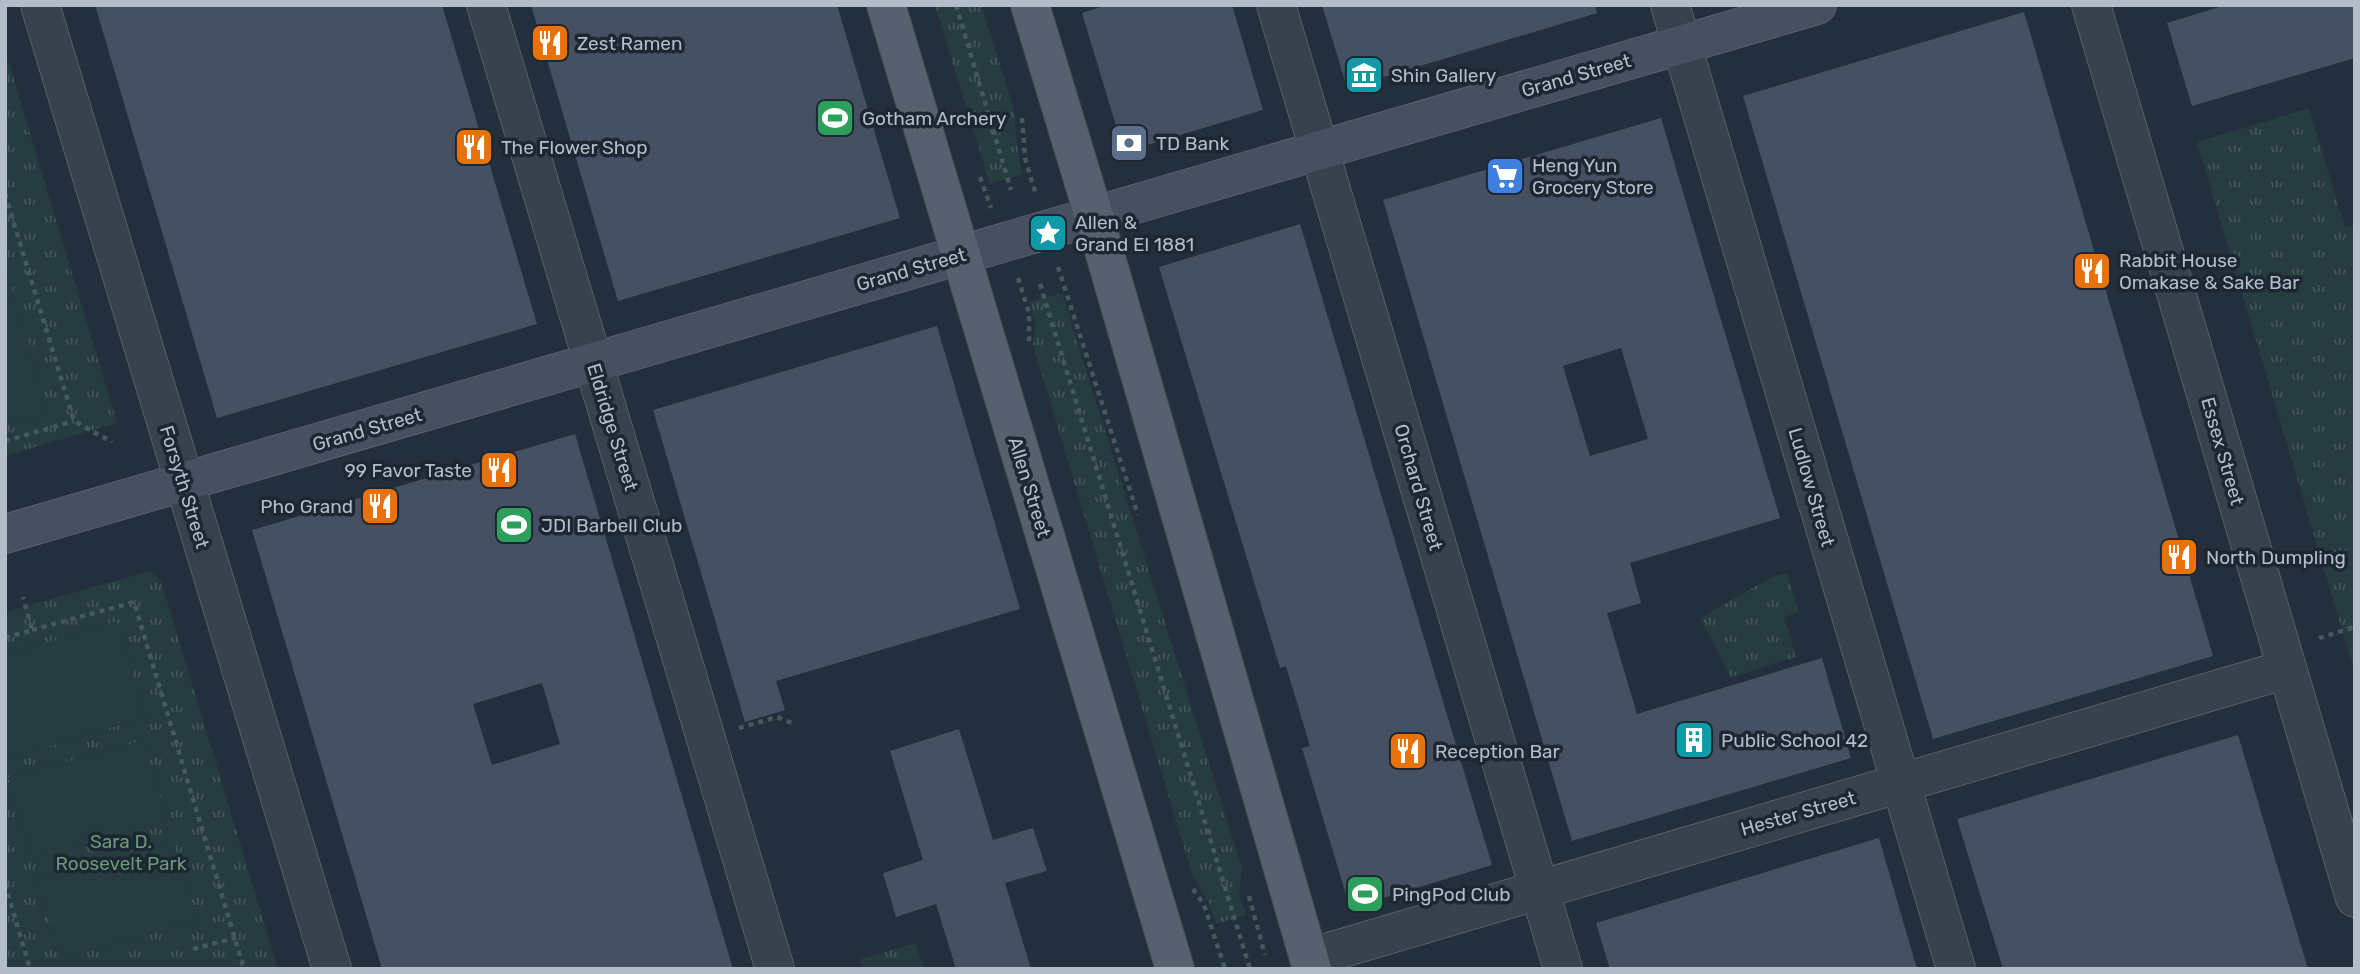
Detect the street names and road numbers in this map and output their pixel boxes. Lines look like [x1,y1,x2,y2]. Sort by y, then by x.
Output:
street label: Grand Street [1519,49,1634,102]
street label: Grand Street [854,243,969,296]
street label: Eldridge Street [582,361,643,494]
street label: Essex Street [2196,395,2249,508]
street label: Grand Street [310,403,425,456]
street label: Orchard Street [1389,421,1448,554]
street label: Forsyth Street [155,423,214,552]
street label: Ludlow Street [1784,425,1840,550]
street label: Allen Street [1003,434,1056,541]
street label: Hester Street [1738,786,1859,841]

